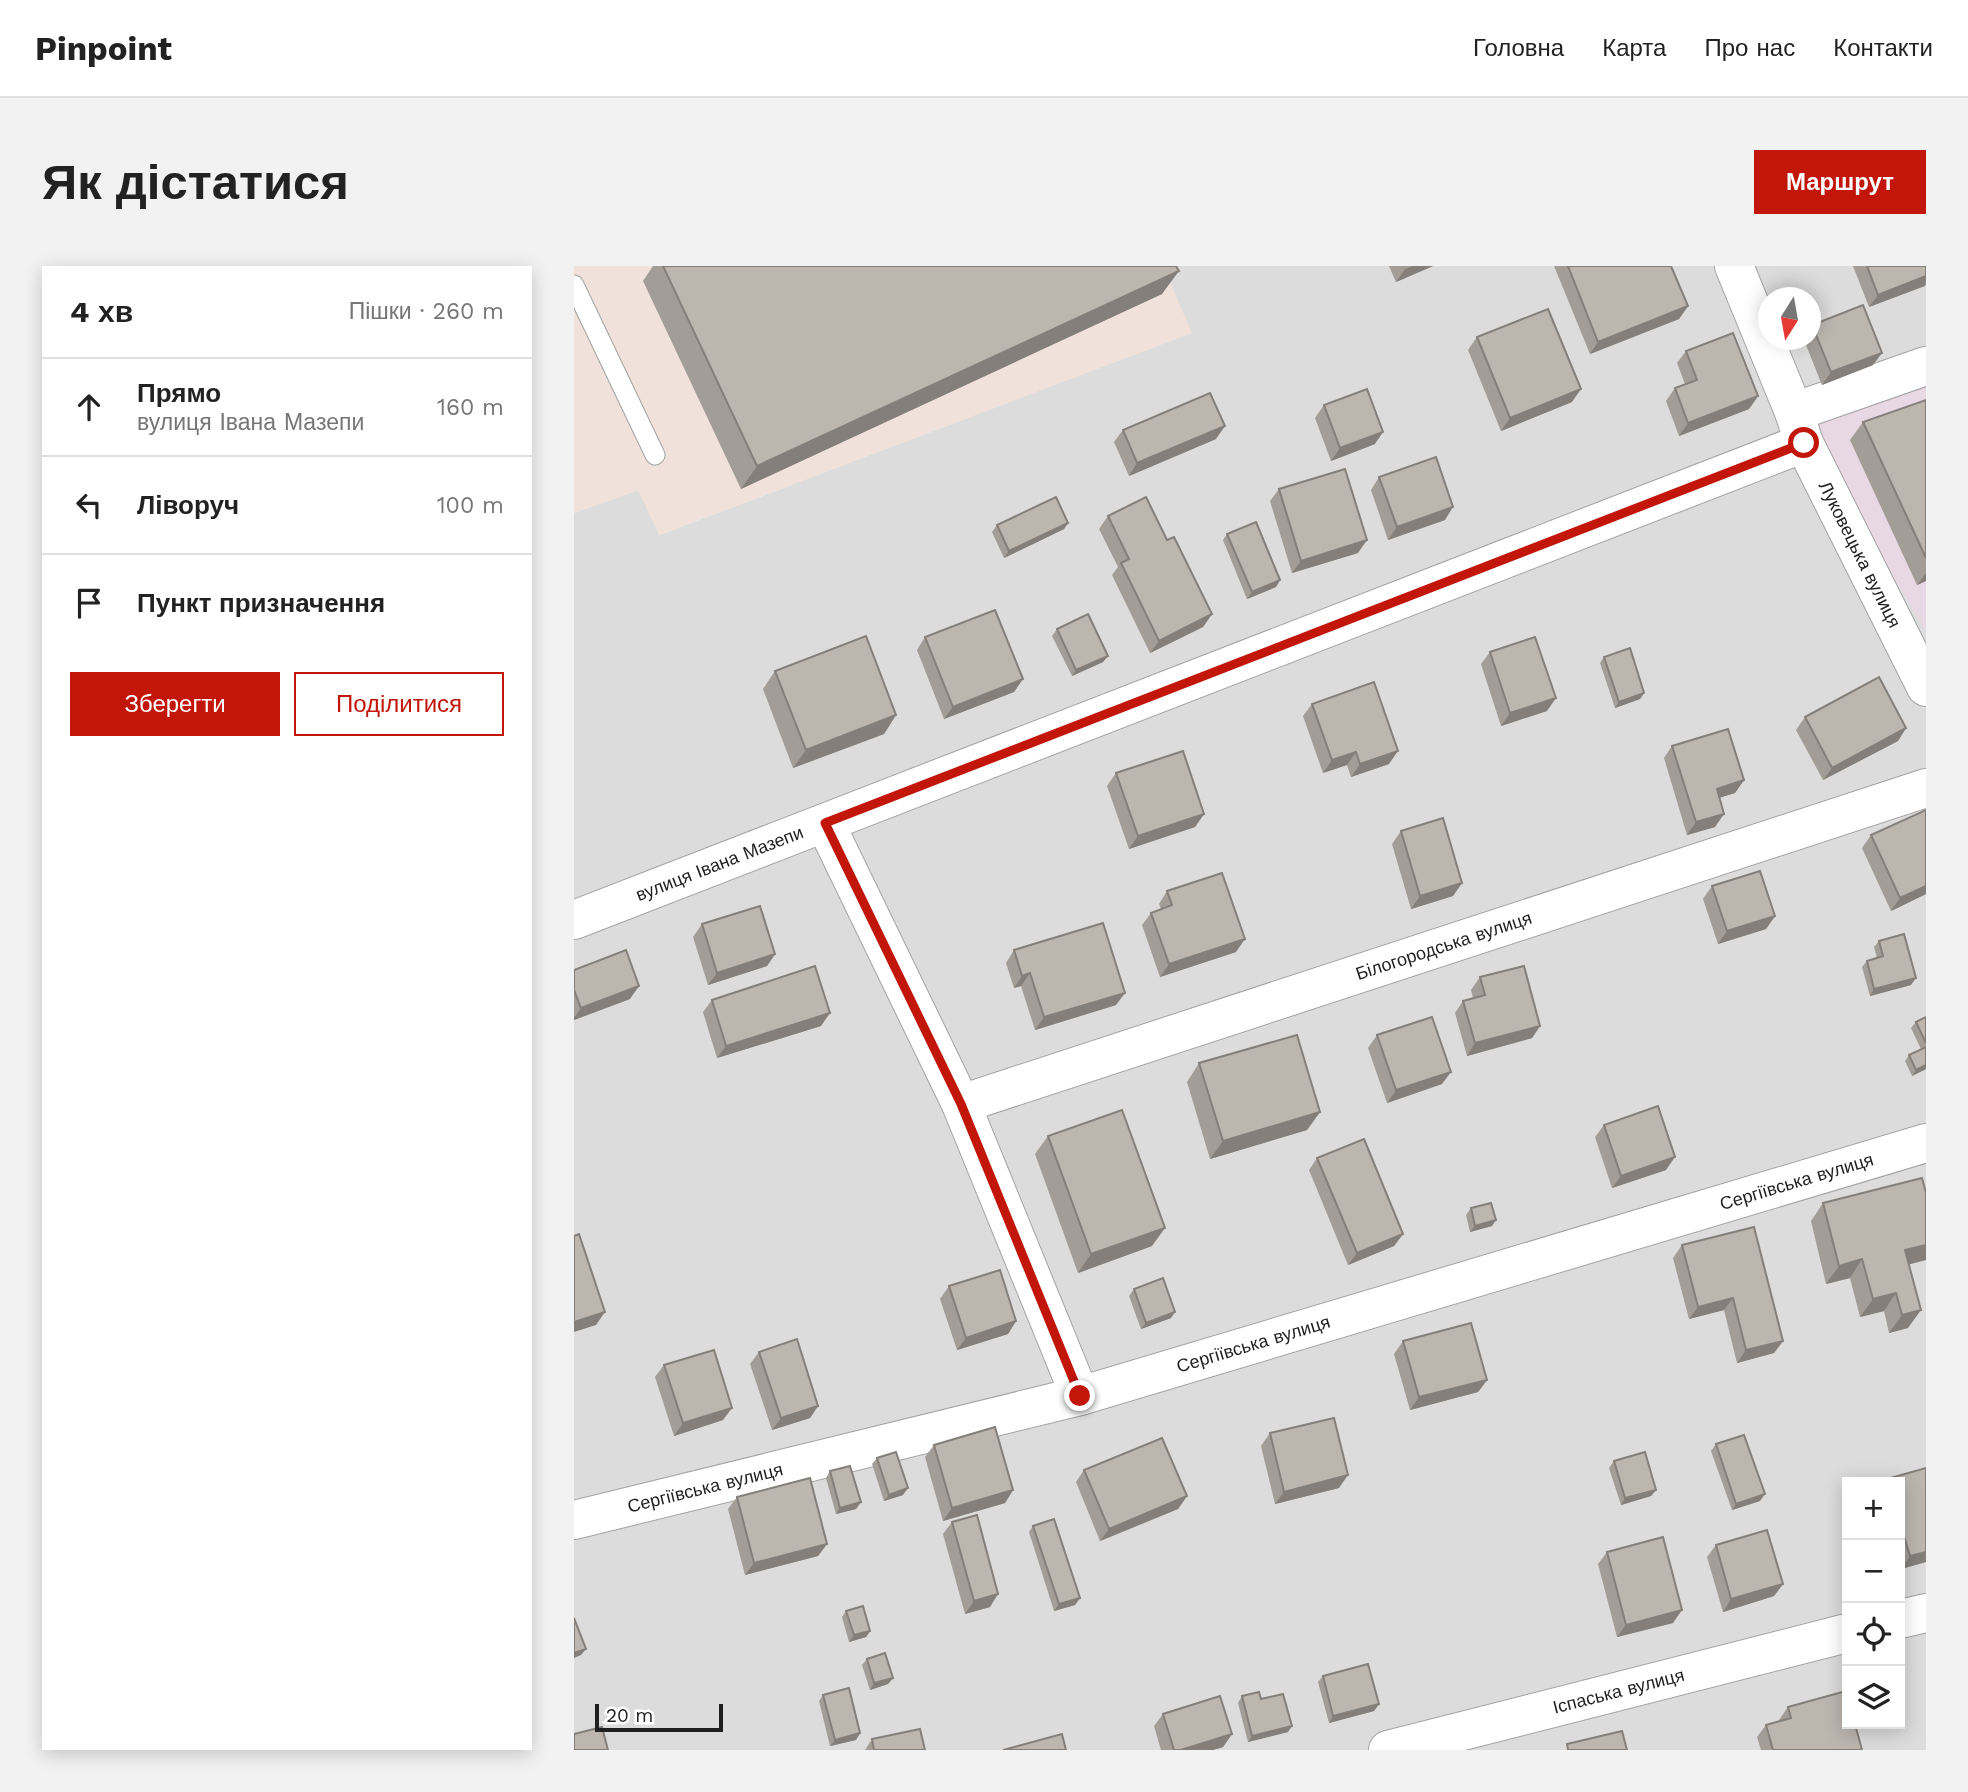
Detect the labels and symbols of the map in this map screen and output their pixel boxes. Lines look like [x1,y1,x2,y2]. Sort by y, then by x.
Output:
north arrow [1758,287,1821,350]
route start [1788,427,1819,458]
street label: Луковецька вулиця [1815,477,1906,631]
street label: вулиця Івана Мазепи [632,821,806,905]
street label: Білогородська вулиця [1353,907,1534,984]
street label: Сергіївська вулиця [1717,1148,1876,1214]
street label: Сергіївська вулиця [1174,1311,1333,1377]
route end [1064,1380,1095,1411]
street label: Сергіївська вулиця [625,1458,785,1517]
street label: Іспаська вулиця [1550,1664,1687,1718]
scale bar [595,1701,723,1733]

